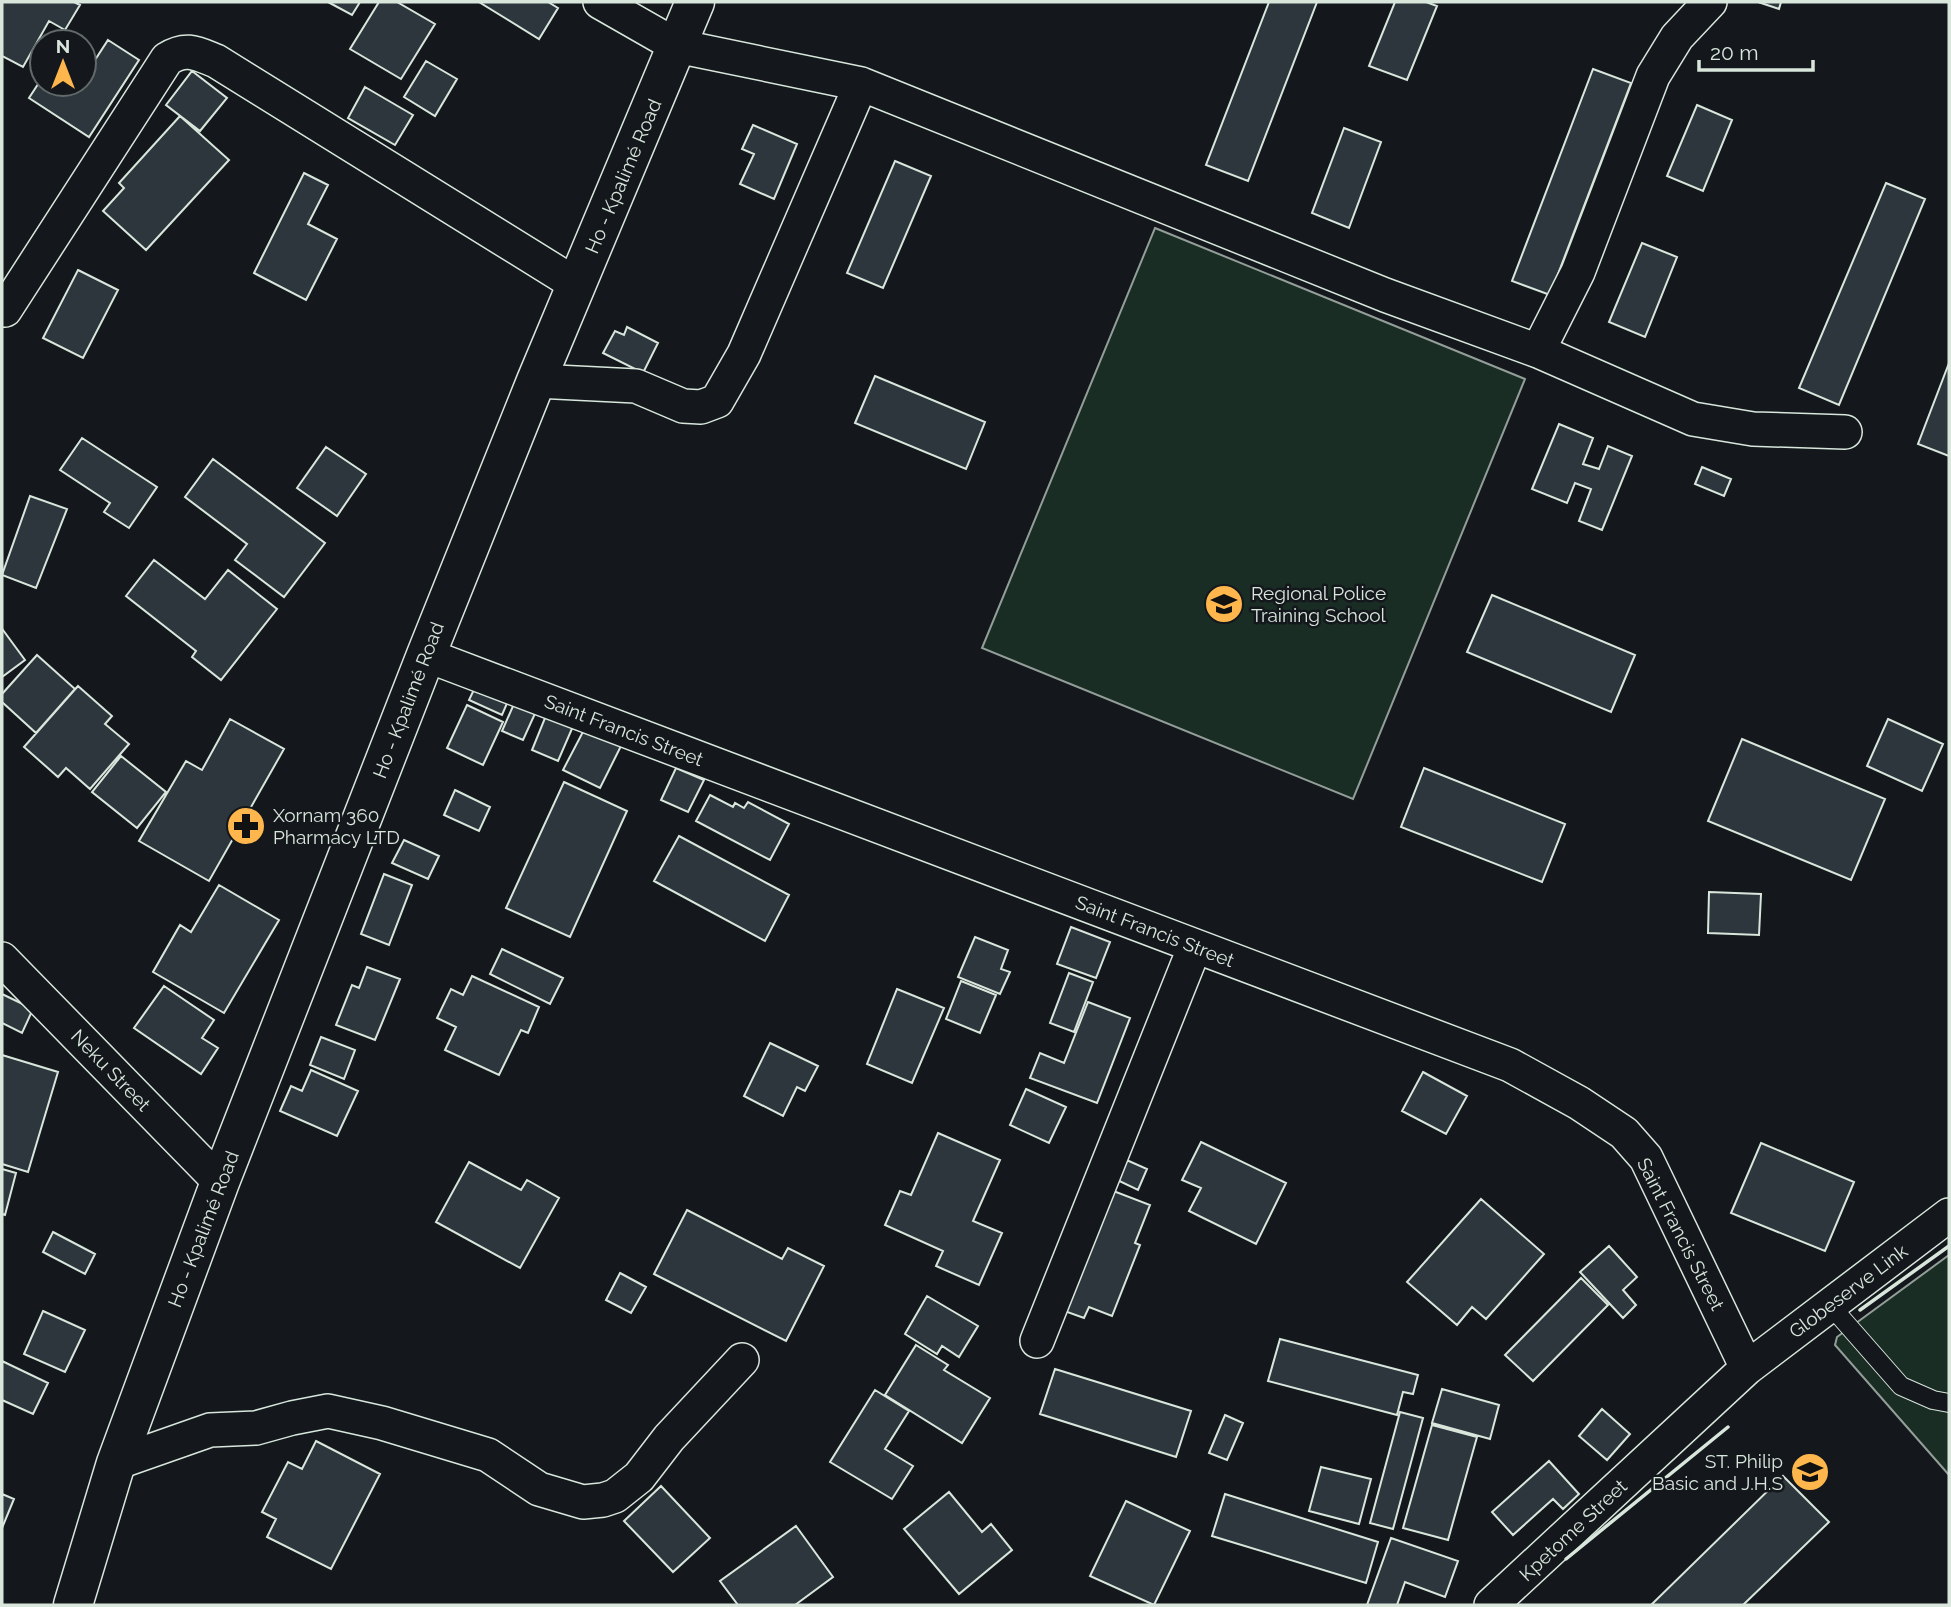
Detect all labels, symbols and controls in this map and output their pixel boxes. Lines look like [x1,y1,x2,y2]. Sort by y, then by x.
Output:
north arrow [28,28,98,98]
scale bar [1699,28,1813,72]
text: N [56,35,70,57]
text: 20 m [1710,40,1758,65]
street label: Ho - Kpalimé Road [581,96,665,256]
place label: Regional Police Training School [1251,582,1387,626]
school or university icon: Regional Police Training School [1203,583,1245,625]
street label: Ho - Kpalimé Road [368,619,448,781]
street label: Saint Francis Street [542,690,707,771]
place label: Xornam 360 Pharmacy LTD [273,804,400,848]
pharmacy icon: Xornam 360 Pharmacy LTD [225,805,267,847]
street label: Saint Francis Street [1073,891,1238,972]
street label: Neku Street [67,1025,156,1116]
street label: Ho - Kpalimé Road [163,1148,243,1310]
street label: Saint Francis Street [1633,1154,1729,1314]
street label: Globeserve Link [1785,1239,1911,1343]
place label: ST. Philip Basic and J.H.S [1652,1450,1783,1494]
school or university icon: ST. Philip Basic and J.H.S [1789,1451,1831,1493]
street label: Kpetome Street [1515,1474,1632,1585]

